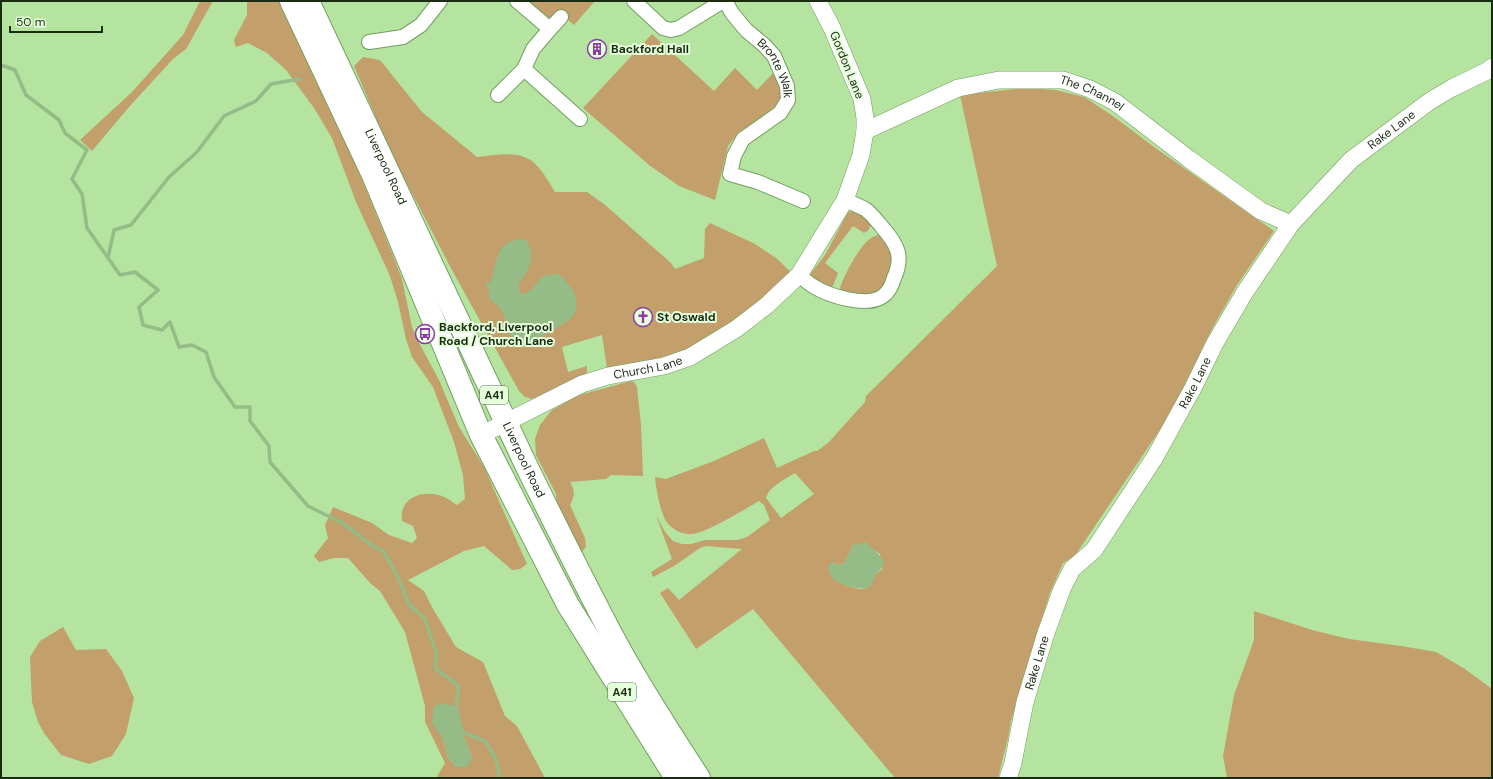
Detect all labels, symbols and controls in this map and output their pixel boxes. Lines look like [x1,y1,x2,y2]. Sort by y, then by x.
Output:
scale bar [10,8,102,34]
text: 50 m [16,14,45,30]
street label: Gordon Lane [826,29,868,101]
street label: Bronte Walk [754,35,796,99]
building icon: Backford Hall [586,38,608,60]
place label: Backford Hall [611,41,689,57]
street label: The Channel [1058,72,1128,114]
street label: Rake Lane [1364,107,1419,153]
street label: Liverpool Road [361,126,411,207]
church icon: St Oswald [632,306,654,328]
place label: St Oswald [657,309,716,325]
place label: Backford, Liverpool Road / Church Lane [439,319,554,349]
bus stop icon: Backford, Liverpool Road / Church Lane [414,323,436,345]
street label: Church Lane [612,352,685,383]
street label: Rake Lane [1175,354,1215,411]
road number: A41 [480,386,508,404]
street label: Liverpool Road [499,419,549,500]
street label: Rake Lane [1021,634,1053,692]
road number: A41 [608,683,636,701]

